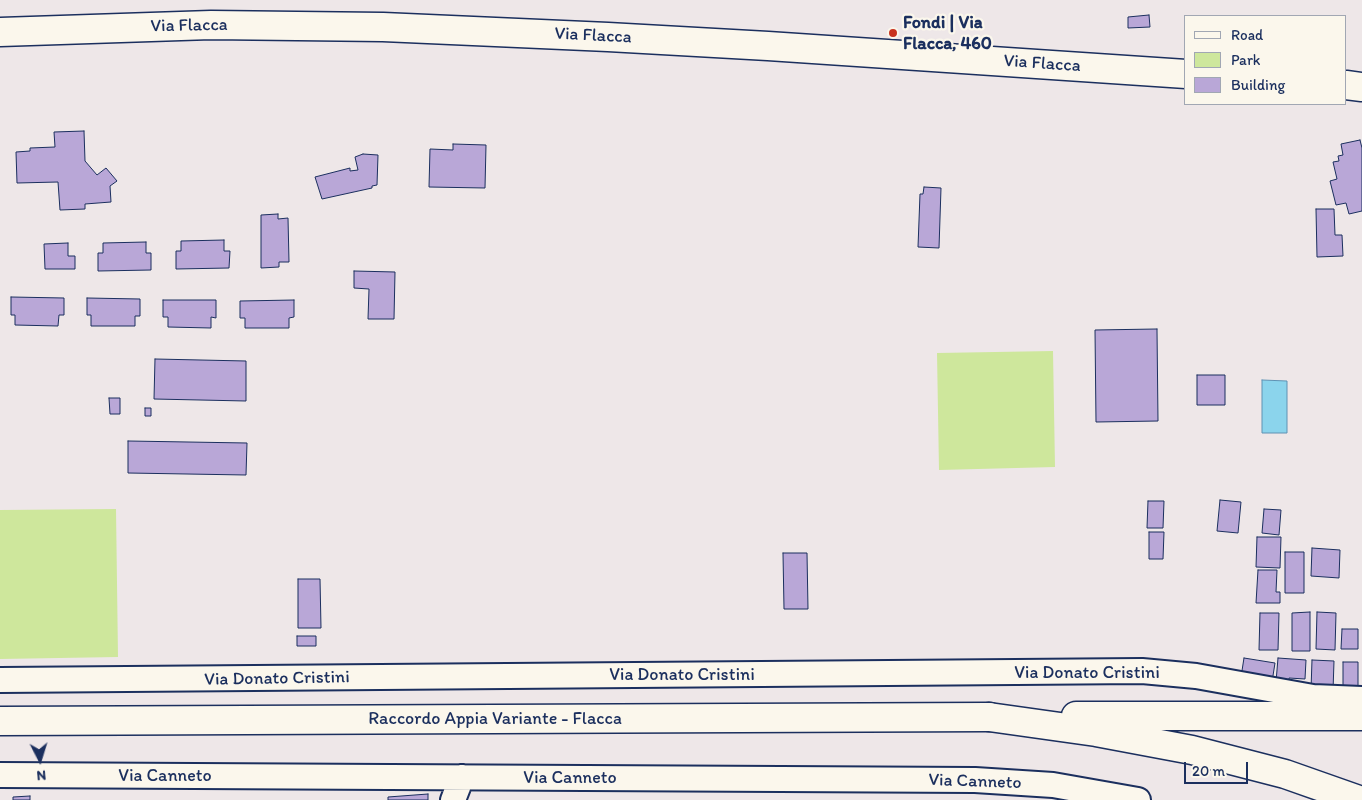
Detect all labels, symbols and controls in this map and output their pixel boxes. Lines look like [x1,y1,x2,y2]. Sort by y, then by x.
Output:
place label: Fondi | Via Flacca, 460 [903,12,992,54]
street label: Via Flacca [150,15,228,37]
legend [1184,15,1347,105]
street label: Via Flacca [554,23,632,49]
text: Road [1231,26,1263,44]
marker: Fondi | Via Flacca, 460 [887,27,899,39]
street label: Via Flacca [1003,51,1081,77]
text: Park [1231,51,1261,69]
text: Building [1231,76,1285,94]
street label: Via Donato Cristini [1014,662,1160,684]
street label: Via Donato Cristini [609,664,755,686]
street label: Via Donato Cristini [204,667,350,691]
street label: Raccordo Appia Variante - Flacca [368,708,622,730]
north arrow [15,735,65,785]
scale bar [1187,752,1251,784]
text: 20 m [1192,762,1225,780]
street label: Via Canneto [118,765,212,787]
text: N [36,767,47,784]
street label: Via Canneto [523,767,617,789]
street label: Via Canneto [928,770,1022,794]

